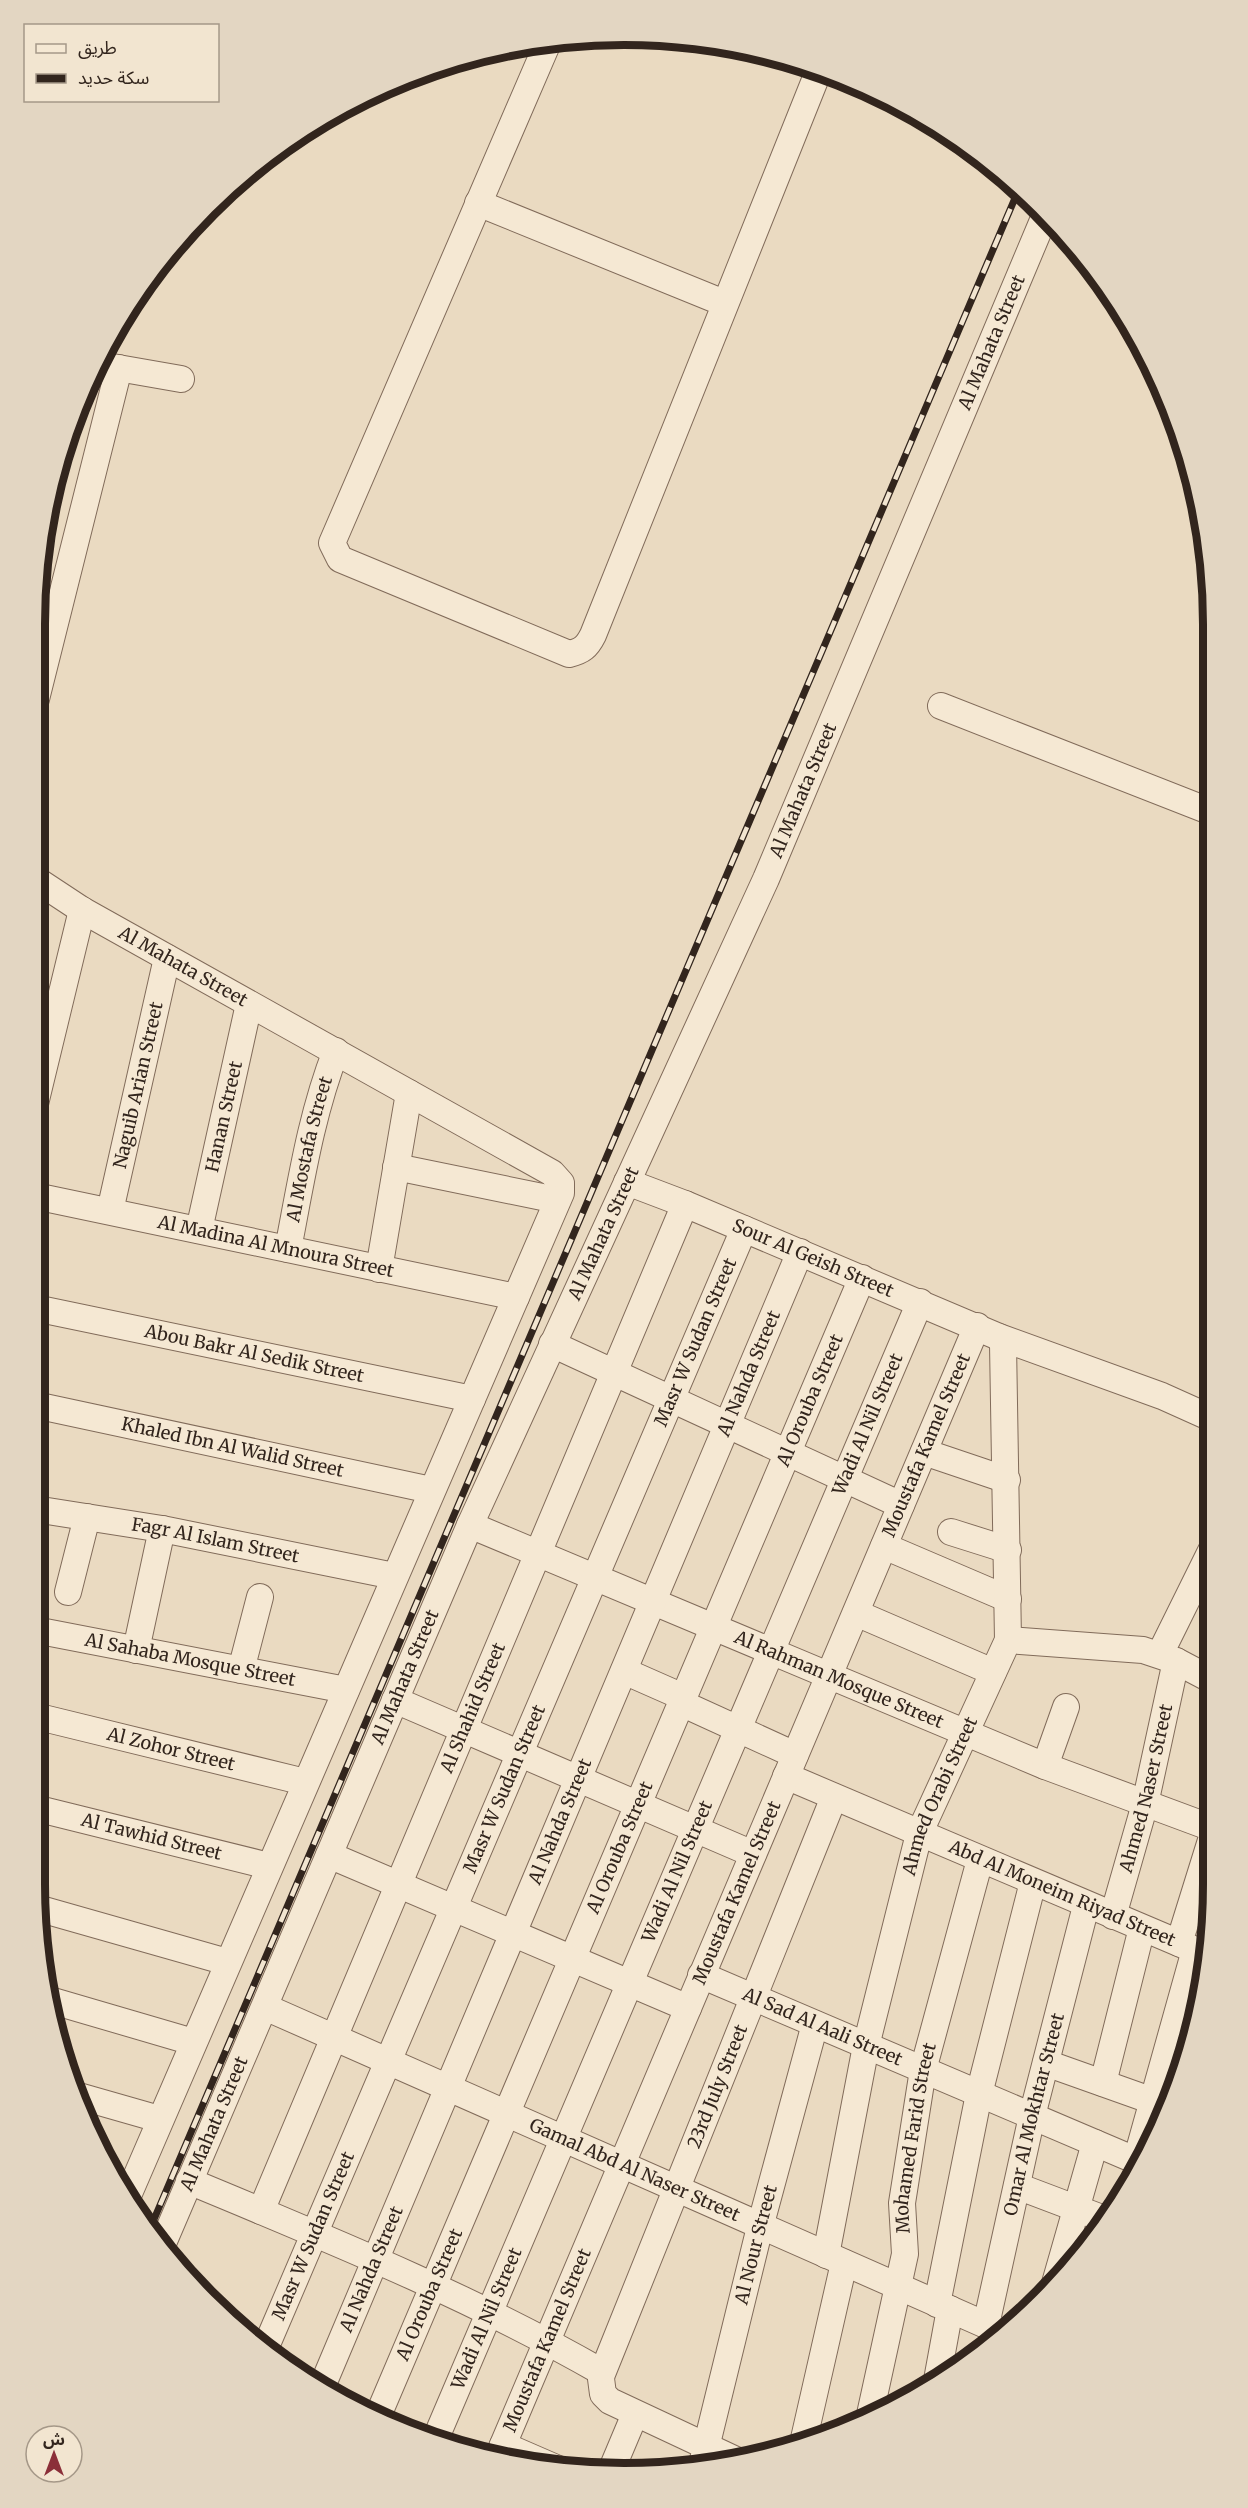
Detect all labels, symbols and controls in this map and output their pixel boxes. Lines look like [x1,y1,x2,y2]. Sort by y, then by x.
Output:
legend [24,24,219,102]
text: طريق [78,36,117,59]
text: سكة حديد [78,66,149,89]
street label: Al Mahata Street [952,271,1030,414]
street label: Al Mahata Street [764,719,841,862]
street label: Al Mahata Street [114,920,252,1011]
street label: Naguib Arian Street [108,999,168,1171]
street label: Hanan Street [200,1059,247,1174]
street label: Al Mostafa Street [281,1073,337,1225]
street label: Al Mahata Street [562,1163,644,1305]
street label: Al Madina Al Mnoura Street [155,1210,396,1282]
street label: Sour Al Geish Street [729,1213,897,1302]
street label: Masr W Sudan Street [649,1254,741,1430]
street label: Al Nahda Street [711,1307,785,1441]
street label: Abou Bakr Al Sedik Street [142,1319,366,1387]
street label: Al Orouba Street [771,1330,848,1471]
street label: Wadi Al Nil Street [827,1350,908,1499]
street label: Moustafa Kamel Street [877,1350,975,1540]
street label: Khaled Ibn Al Walid Street [119,1412,346,1482]
street label: Fagr Al Islam Street [130,1512,301,1567]
street label: Al Mahata Street [365,1606,444,1749]
street label: Al Rahman Mosque Street [730,1625,947,1733]
street label: Al Sahaba Mosque Street [82,1628,297,1691]
street label: Al Shahid Street [434,1639,510,1777]
street label: Masr W Sudan Street [458,1701,550,1877]
street label: Ahmed Naser Street [1114,1702,1177,1876]
street label: Ahmed Orabi Street [897,1713,982,1879]
street label: Al Zohor Street [104,1722,237,1775]
street label: Al Nahda Street [523,1755,596,1889]
street label: Al Orouba Street [581,1778,658,1918]
street label: Wadi Al Nil Street [636,1797,717,1947]
street label: Moustafa Kamel Street [687,1797,785,1988]
street label: Al Tawhid Street [78,1808,224,1865]
street label: Abd Al Moneim Riyad Street [945,1834,1179,1951]
street label: Al Sad Al Aali Street [738,1982,906,2071]
street label: Omar Al Mokhtar Street [998,2011,1069,2218]
street label: 23rd July Street [682,2021,752,2151]
street label: Mohamed Farid Street [890,2040,941,2234]
street label: Al Mahata Street [174,2053,253,2195]
street label: Gamal Abd Al Naser Street [526,2113,744,2226]
street label: Masr W Sudan Street [267,2148,359,2323]
street label: Al Nour Street [729,2182,782,2308]
street label: Al Nahda Street [334,2203,408,2336]
street label: Al Orouba Street [390,2225,467,2365]
street label: Wadi Al Nil Street [446,2244,527,2394]
street label: Moustafa Kamel Street [498,2245,596,2435]
north arrow [24,2424,84,2484]
text: ش [43,2429,65,2449]

